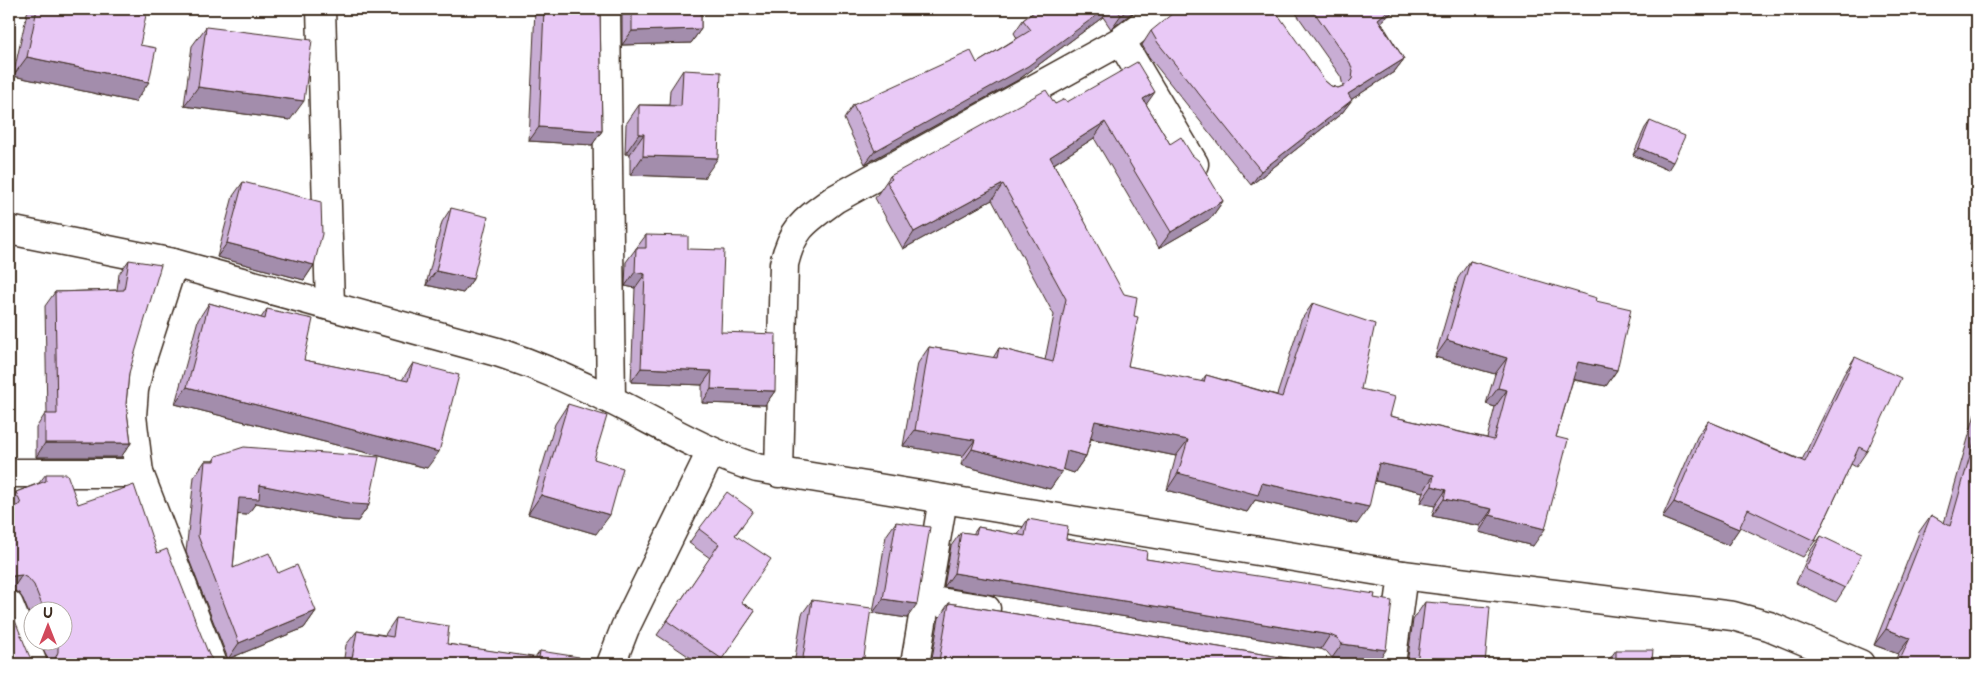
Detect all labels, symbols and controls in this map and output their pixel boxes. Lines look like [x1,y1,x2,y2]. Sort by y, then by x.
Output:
north arrow [22,600,72,650]
text: U [43,605,53,622]

